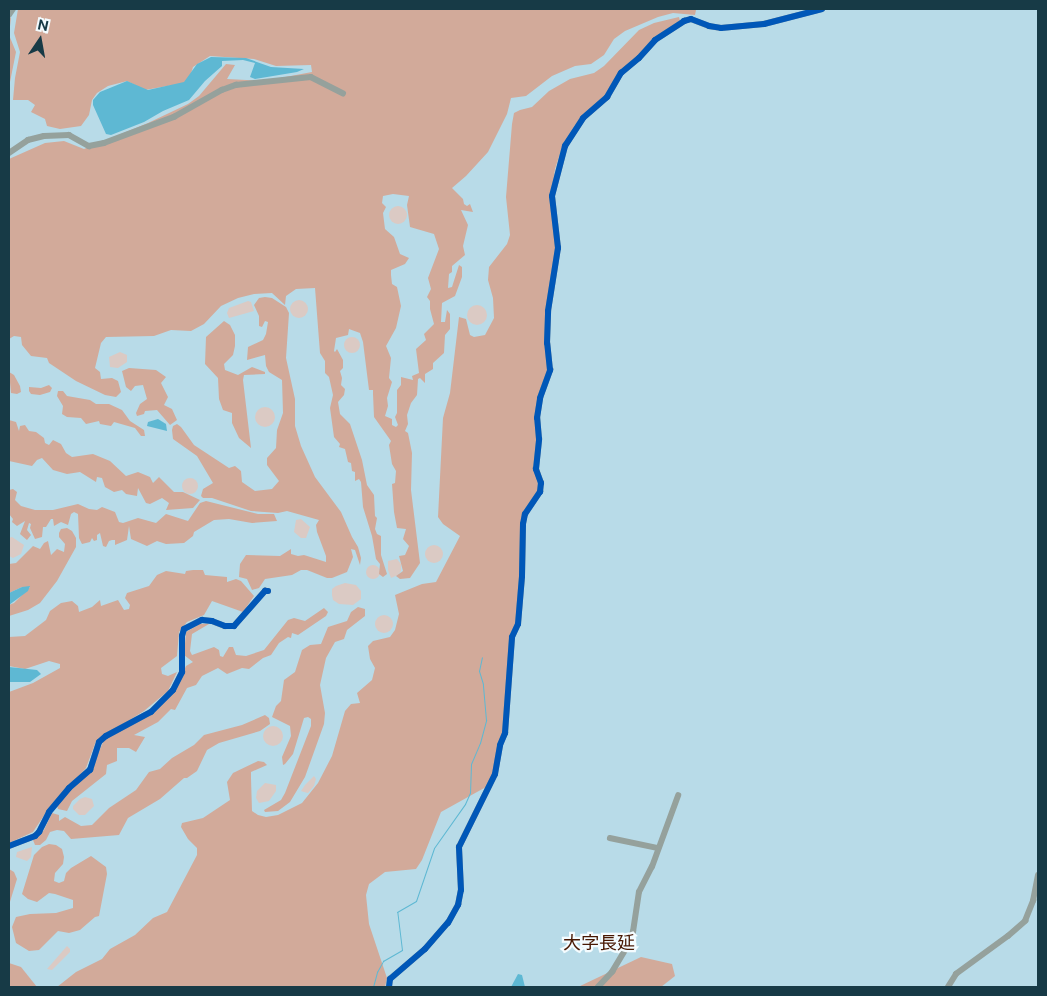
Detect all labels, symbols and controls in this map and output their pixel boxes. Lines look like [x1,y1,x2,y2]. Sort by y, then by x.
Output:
north arrow [15,15,65,65]
text: N [36,16,50,34]
district label: 大字長延 [563,932,635,954]

